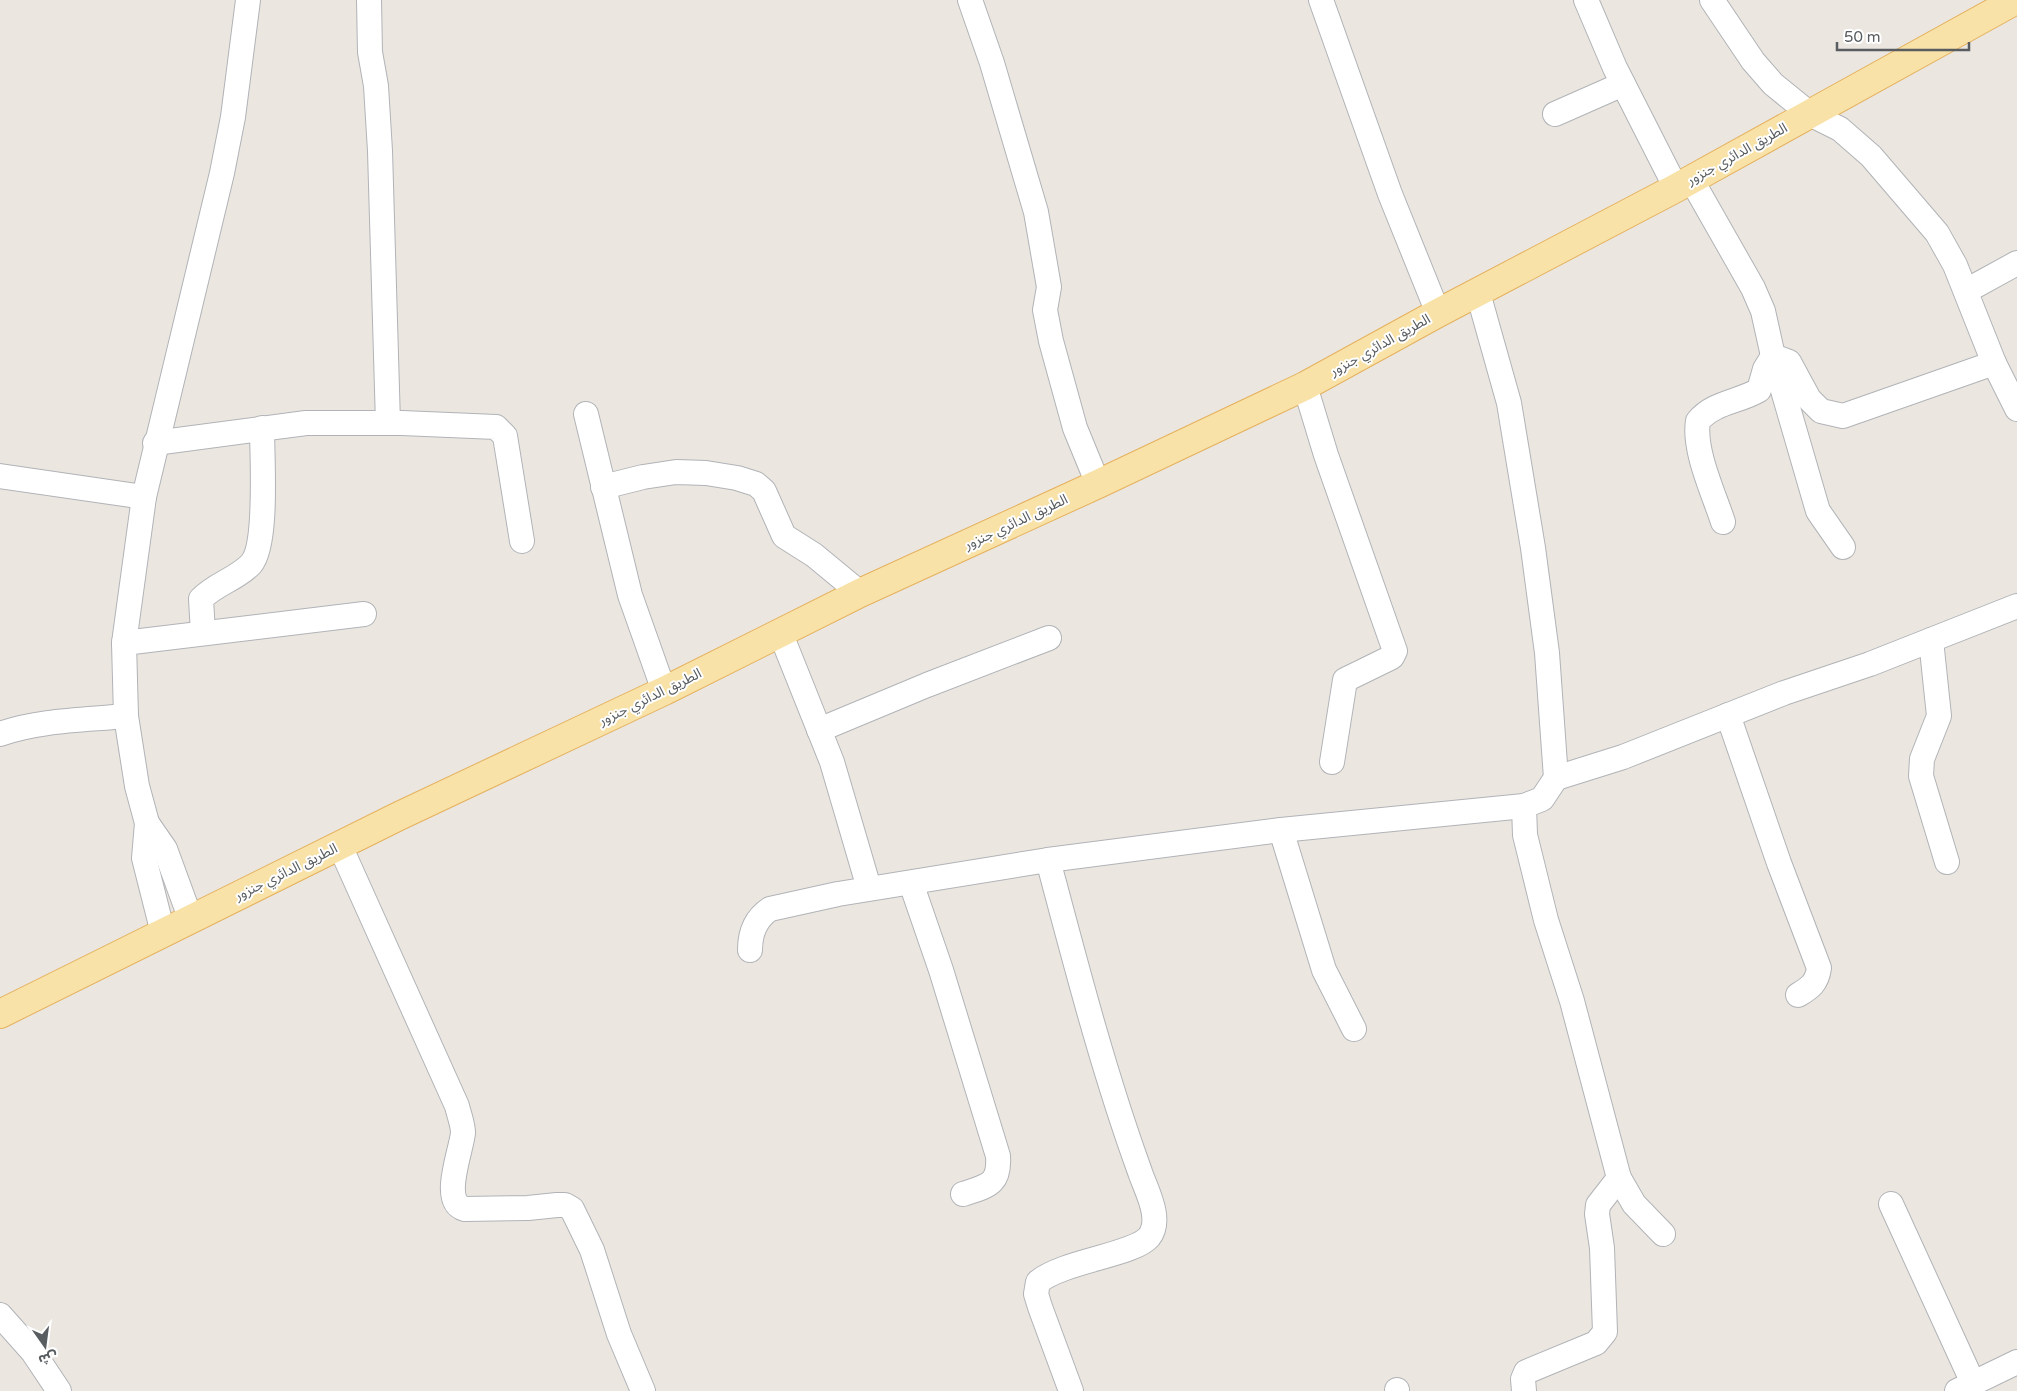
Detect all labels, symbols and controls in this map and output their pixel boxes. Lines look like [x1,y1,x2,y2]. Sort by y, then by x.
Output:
scale bar [1837,20,1970,52]
text: 50 m [1844,28,1881,46]
street label: الطريق الدائري جنزور [1683,119,1791,191]
street label: الطريق الدائري جنزور [1326,310,1434,382]
street label: الطريق الدائري جنزور [961,491,1072,556]
street label: الطريق الدائري جنزور [595,665,705,732]
street label: الطريق الدائري جنزور [231,840,341,907]
north arrow [20,1321,70,1371]
text: ش [37,1348,59,1369]

